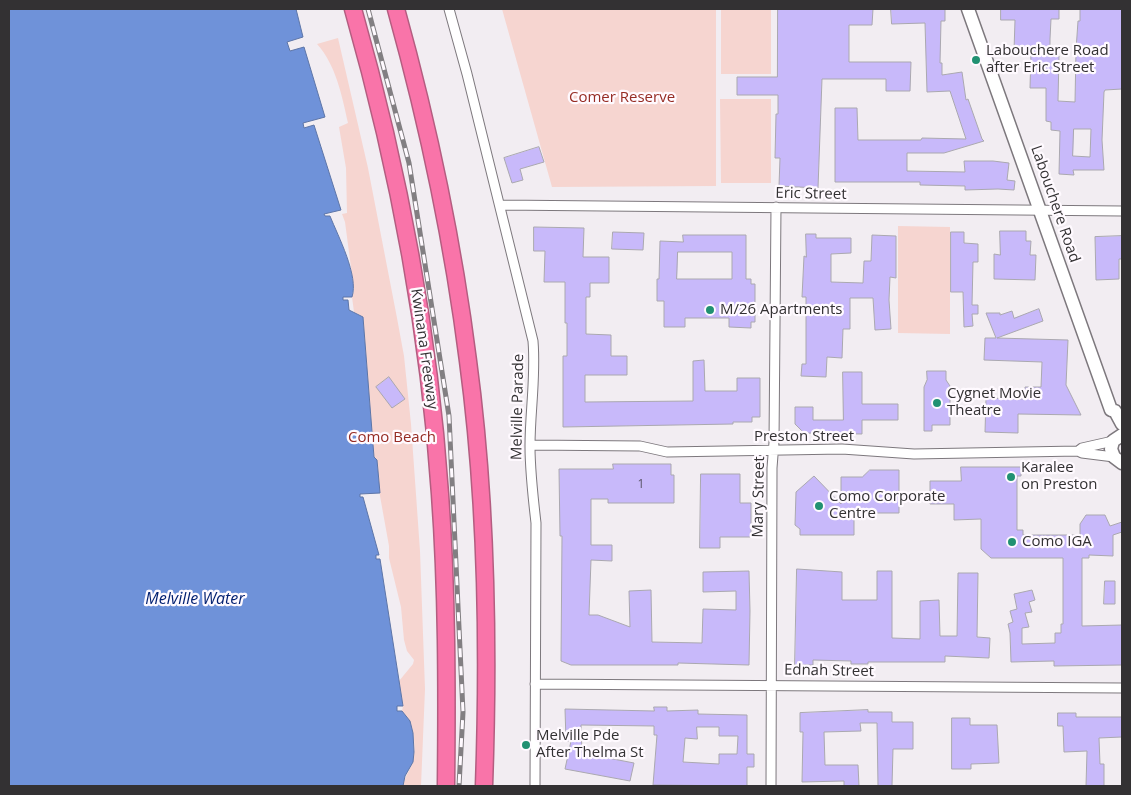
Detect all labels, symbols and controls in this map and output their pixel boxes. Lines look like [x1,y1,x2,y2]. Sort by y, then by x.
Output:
place label: Labouchere Road after Eric Street [986,42,1109,77]
marker: Labouchere Road after Eric Street [970,54,982,66]
park label: Comer Reserve [569,89,675,107]
street label: Labouchere Road [1027,143,1083,265]
street label: Eric Street [775,184,847,204]
street label: Kwinana Freeway [407,287,441,411]
place label: M/26 Apartments [720,301,843,319]
marker: M/26 Apartments [704,304,716,316]
street label: Melville Parade [508,354,528,460]
place label: Cygnet Movie Theatre [947,385,1041,420]
marker: Cygnet Movie Theatre [931,397,943,409]
street label: Preston Street [754,428,854,446]
park label: Como Beach [348,429,436,447]
street label: Mary Street [749,456,769,538]
place label: Karalee on Preston [1021,459,1097,494]
marker: Karalee on Preston [1005,471,1017,483]
house number: 1 [638,478,644,492]
place label: Como Corporate Centre [829,488,945,523]
marker: Como Corporate Centre [813,500,825,512]
place label: Como IGA [1022,533,1092,551]
marker: Como IGA [1006,536,1018,548]
water label: Melville Water [145,589,245,609]
street label: Ednah Street [784,661,874,681]
place label: Melville Pde After Thelma St [536,727,644,762]
marker: Melville Pde After Thelma St [520,739,532,751]

